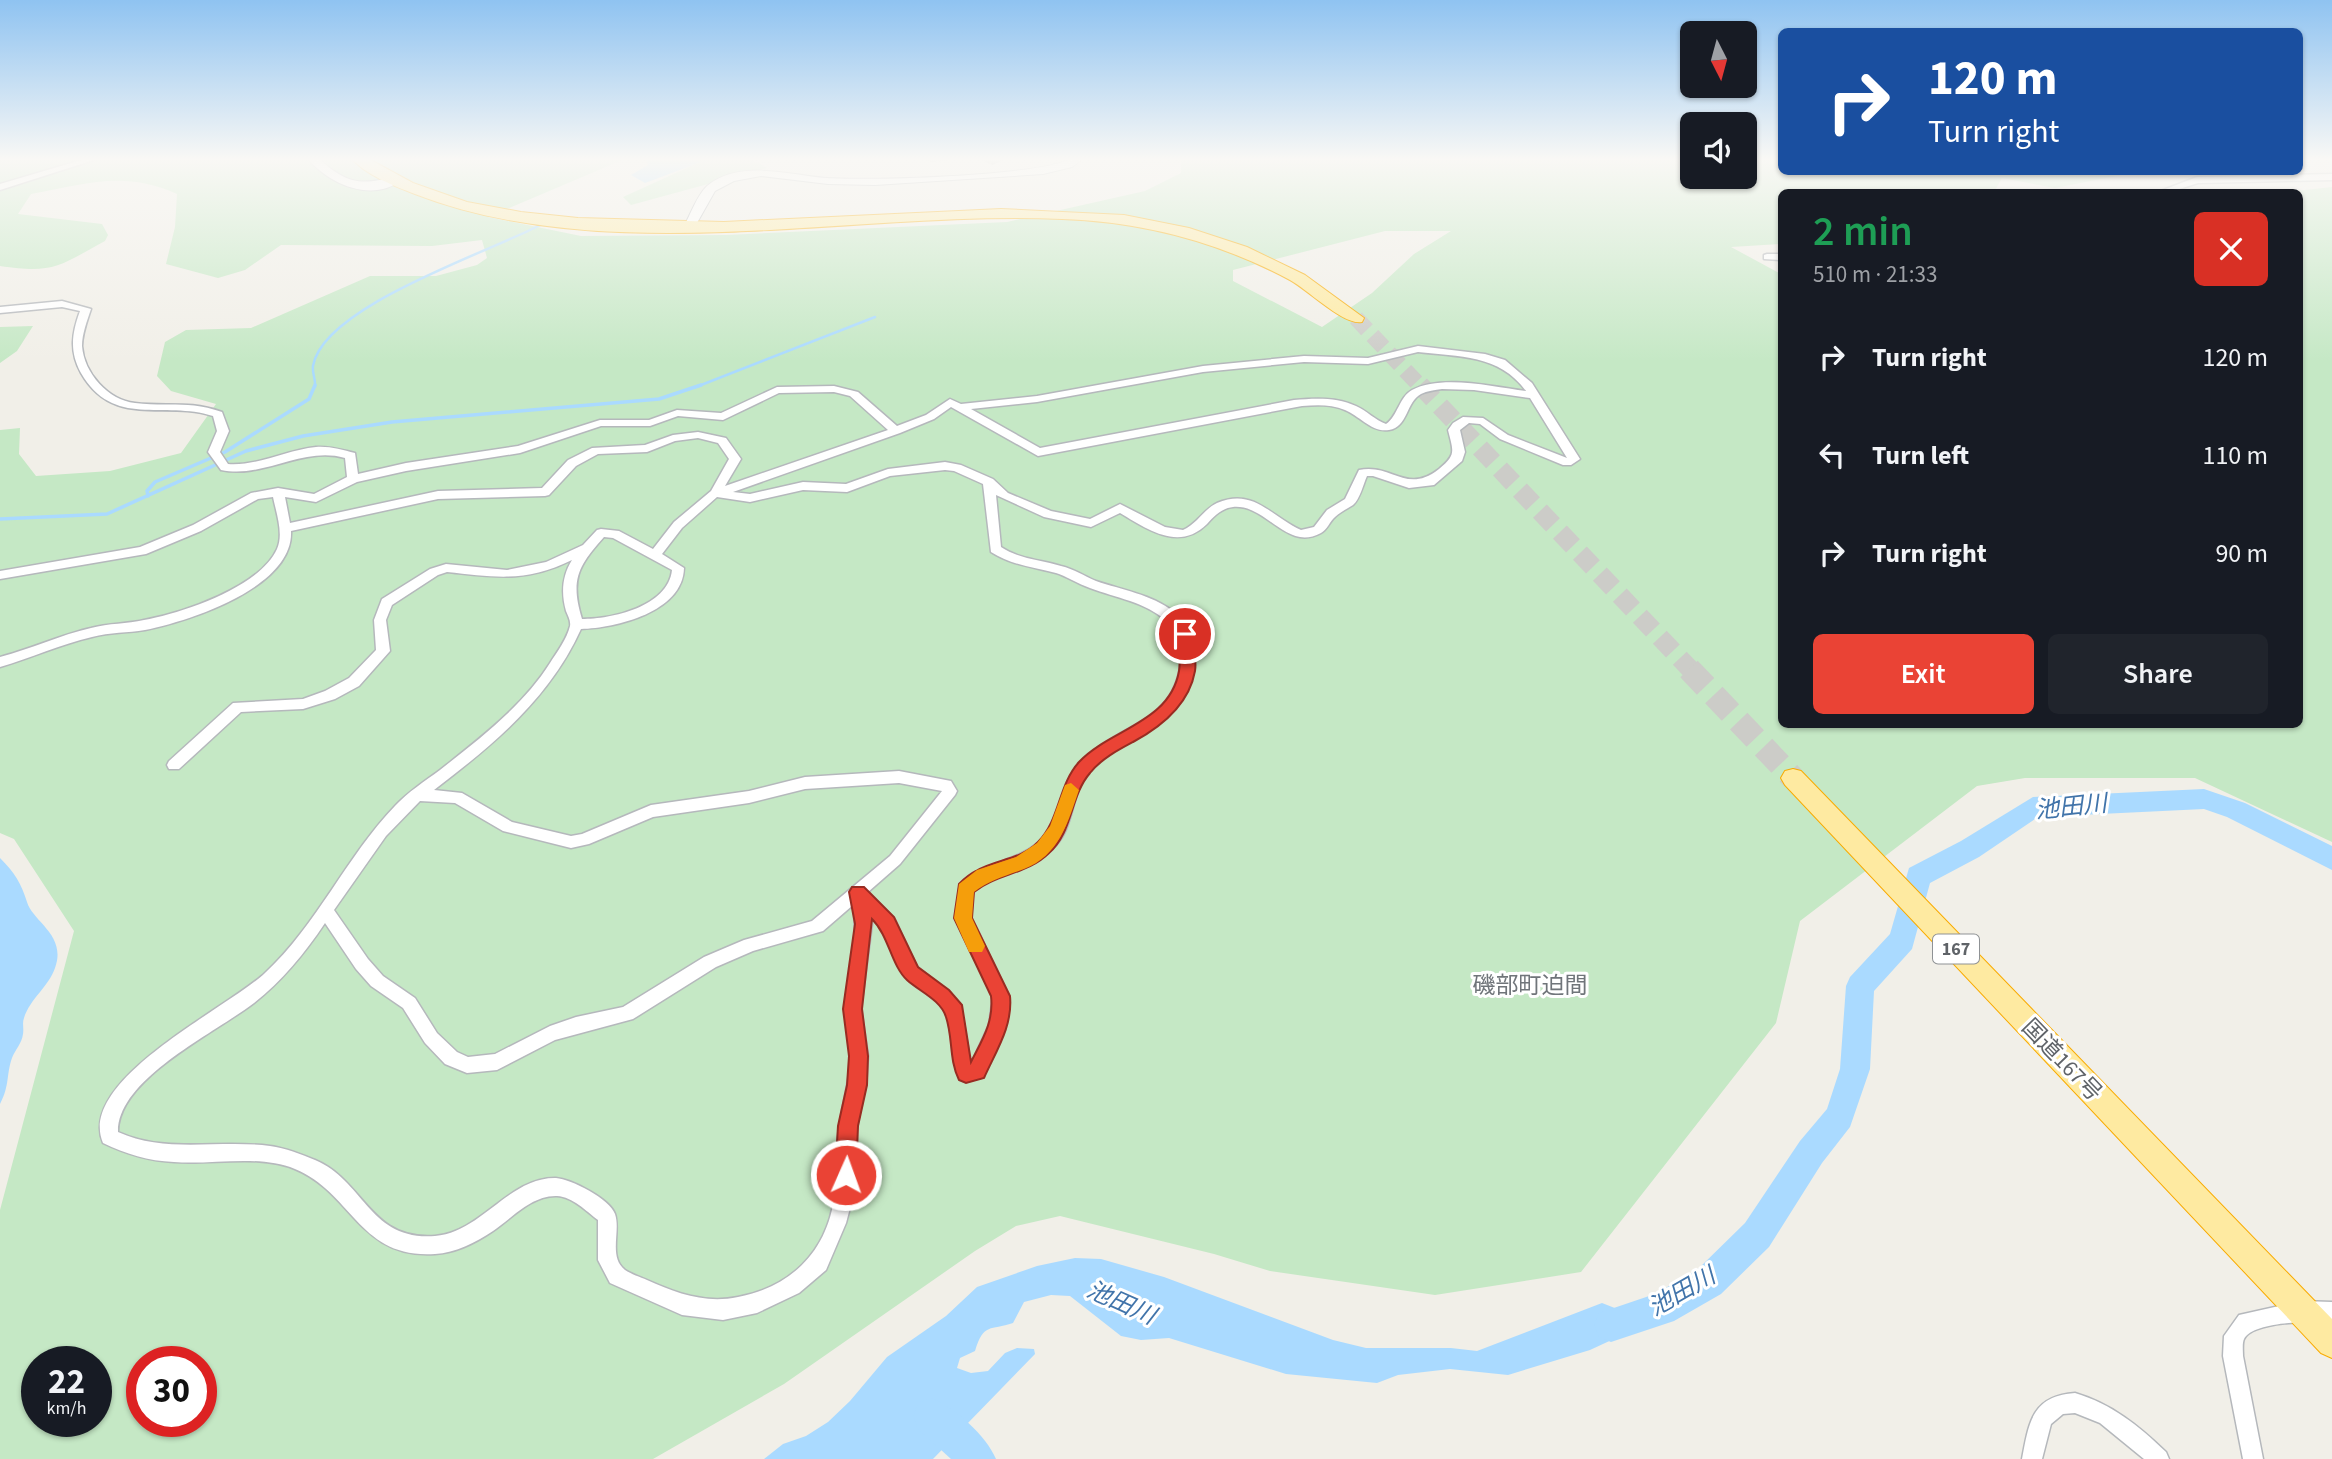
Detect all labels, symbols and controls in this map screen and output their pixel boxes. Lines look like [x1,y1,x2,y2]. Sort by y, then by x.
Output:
north arrow [1680,21,1757,98]
map controls [1680,21,1757,189]
text: 120 m [1928,44,2057,114]
icon: right [1813,56,1904,147]
text: Turn right [1928,109,2059,155]
button: sound [1680,112,1757,189]
text: 2 min [1813,202,1913,262]
button: close [2194,212,2268,286]
text: 510 m · 21:33 [1813,258,1937,291]
icon: right [1813,338,1851,376]
text: Turn right [1872,339,1987,376]
text: 120 m [2202,339,2268,376]
icon: left [1813,436,1851,474]
text: Turn left [1872,437,1969,474]
text: 110 m [2202,437,2268,474]
icon: right [1813,534,1851,572]
text: Turn right [1872,535,1987,572]
text: 90 m [2215,535,2268,572]
pin [1155,604,1215,664]
icon: arrive [1166,615,1204,653]
button: Exit [1813,634,2034,714]
button: Share [2048,634,2268,714]
water label: 池田川 [2033,786,2112,828]
road number: 167 [1933,934,1979,964]
district label: 磯部町迫間 [1473,969,1588,1002]
street label: 国道167号 [2014,1011,2110,1109]
position arrow [809,1138,883,1212]
water label: 池田川 [1642,1257,1725,1325]
water label: 池田川 [1081,1272,1164,1335]
speed limit sign: 30 [126,1346,217,1437]
text: 22 [48,1357,85,1407]
text: km/h [47,1396,86,1421]

